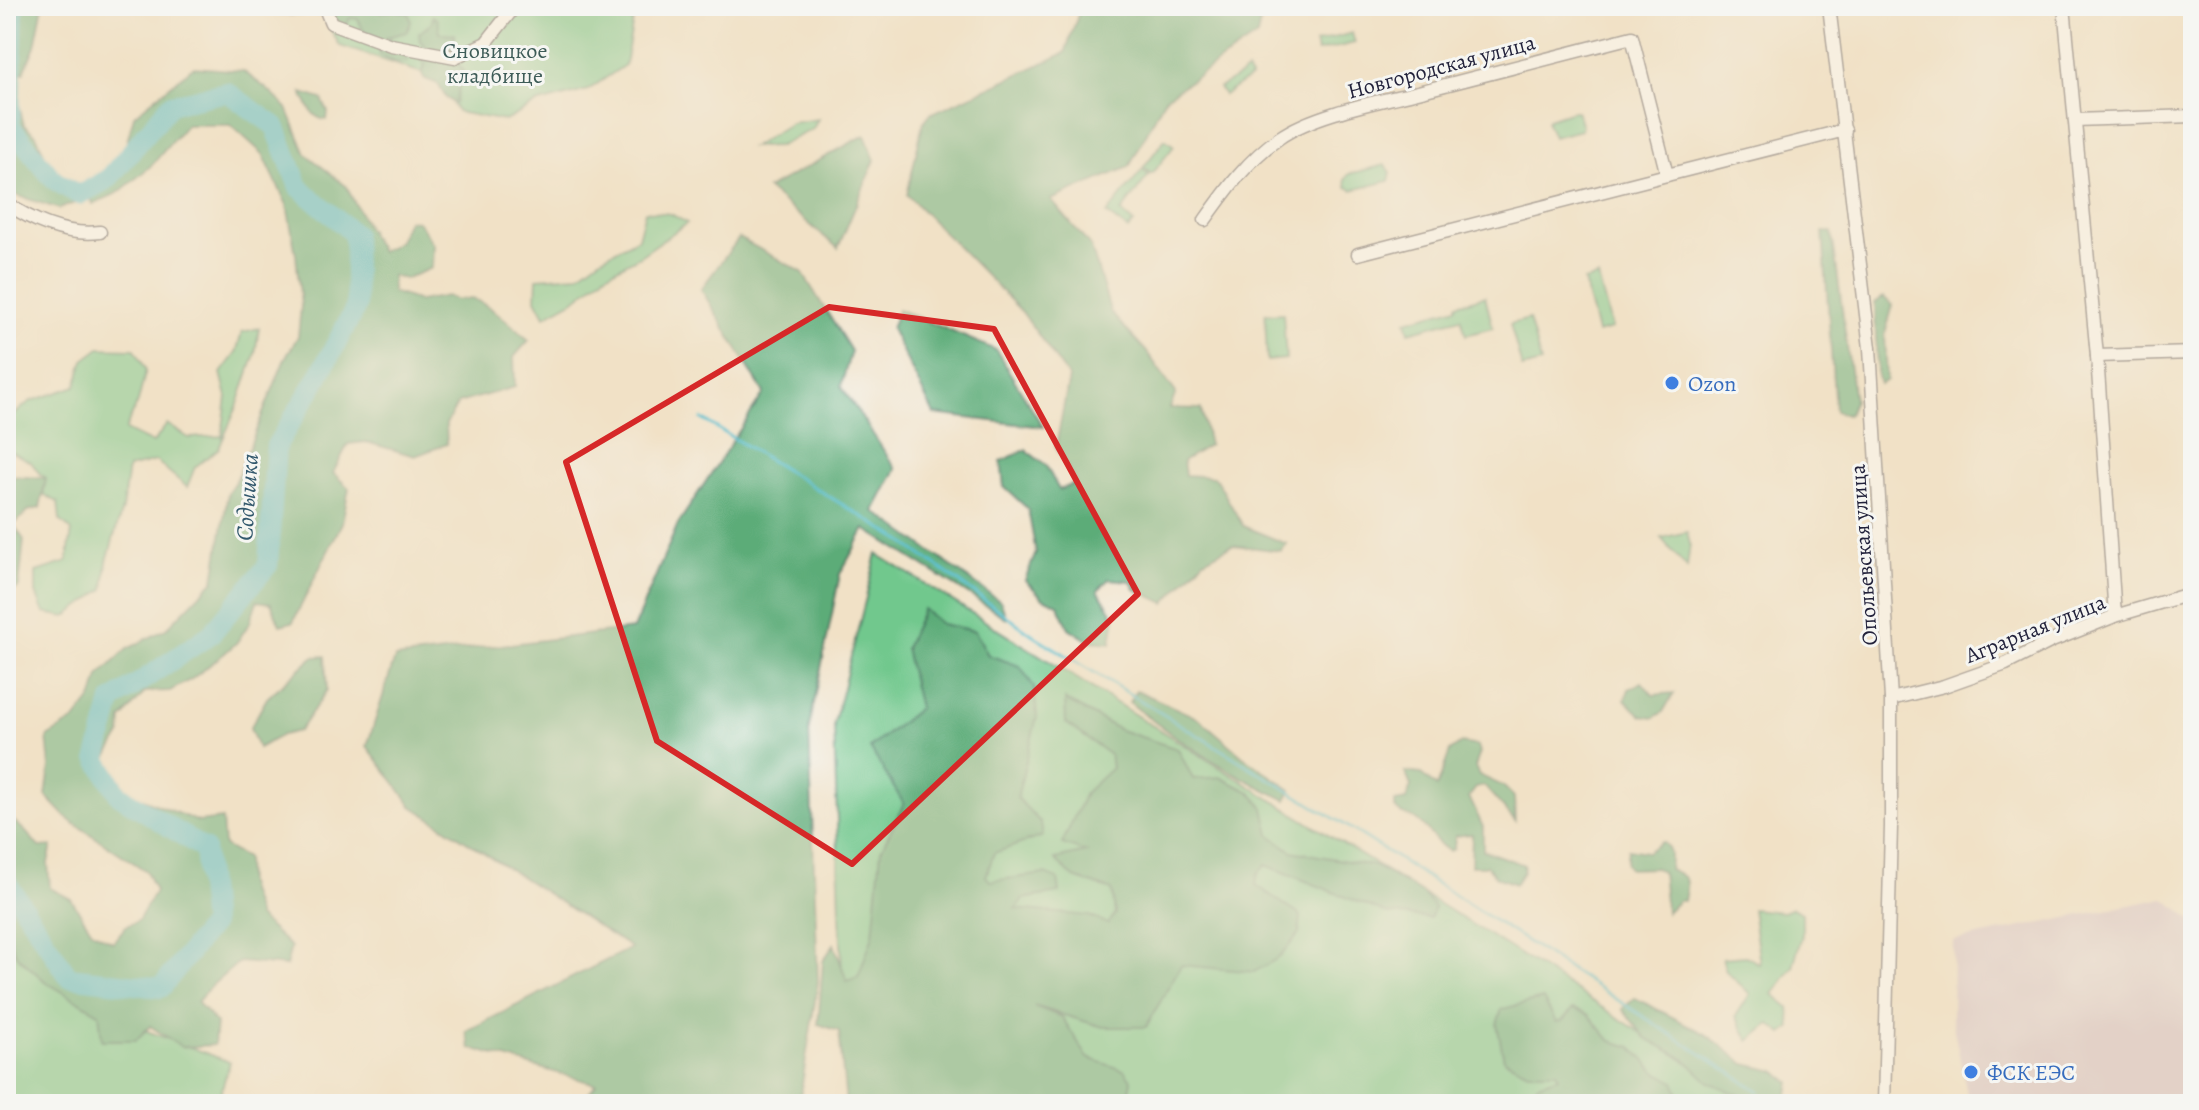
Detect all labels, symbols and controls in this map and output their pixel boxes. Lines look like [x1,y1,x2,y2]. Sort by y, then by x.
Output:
street label: Новгородская улица [1344,27,1539,106]
park label: Сновицкое кладбище [443,36,547,91]
place label: Ozon [1688,369,1736,399]
marker: Ozon [1663,374,1681,392]
water label: Содышка [228,452,266,542]
street label: Опольевская улица [1843,462,1885,647]
street label: Аграрная улица [1960,587,2111,671]
place label: ФСК ЕЭС [1987,1058,2075,1088]
marker: ФСК ЕЭС [1962,1063,1980,1081]

